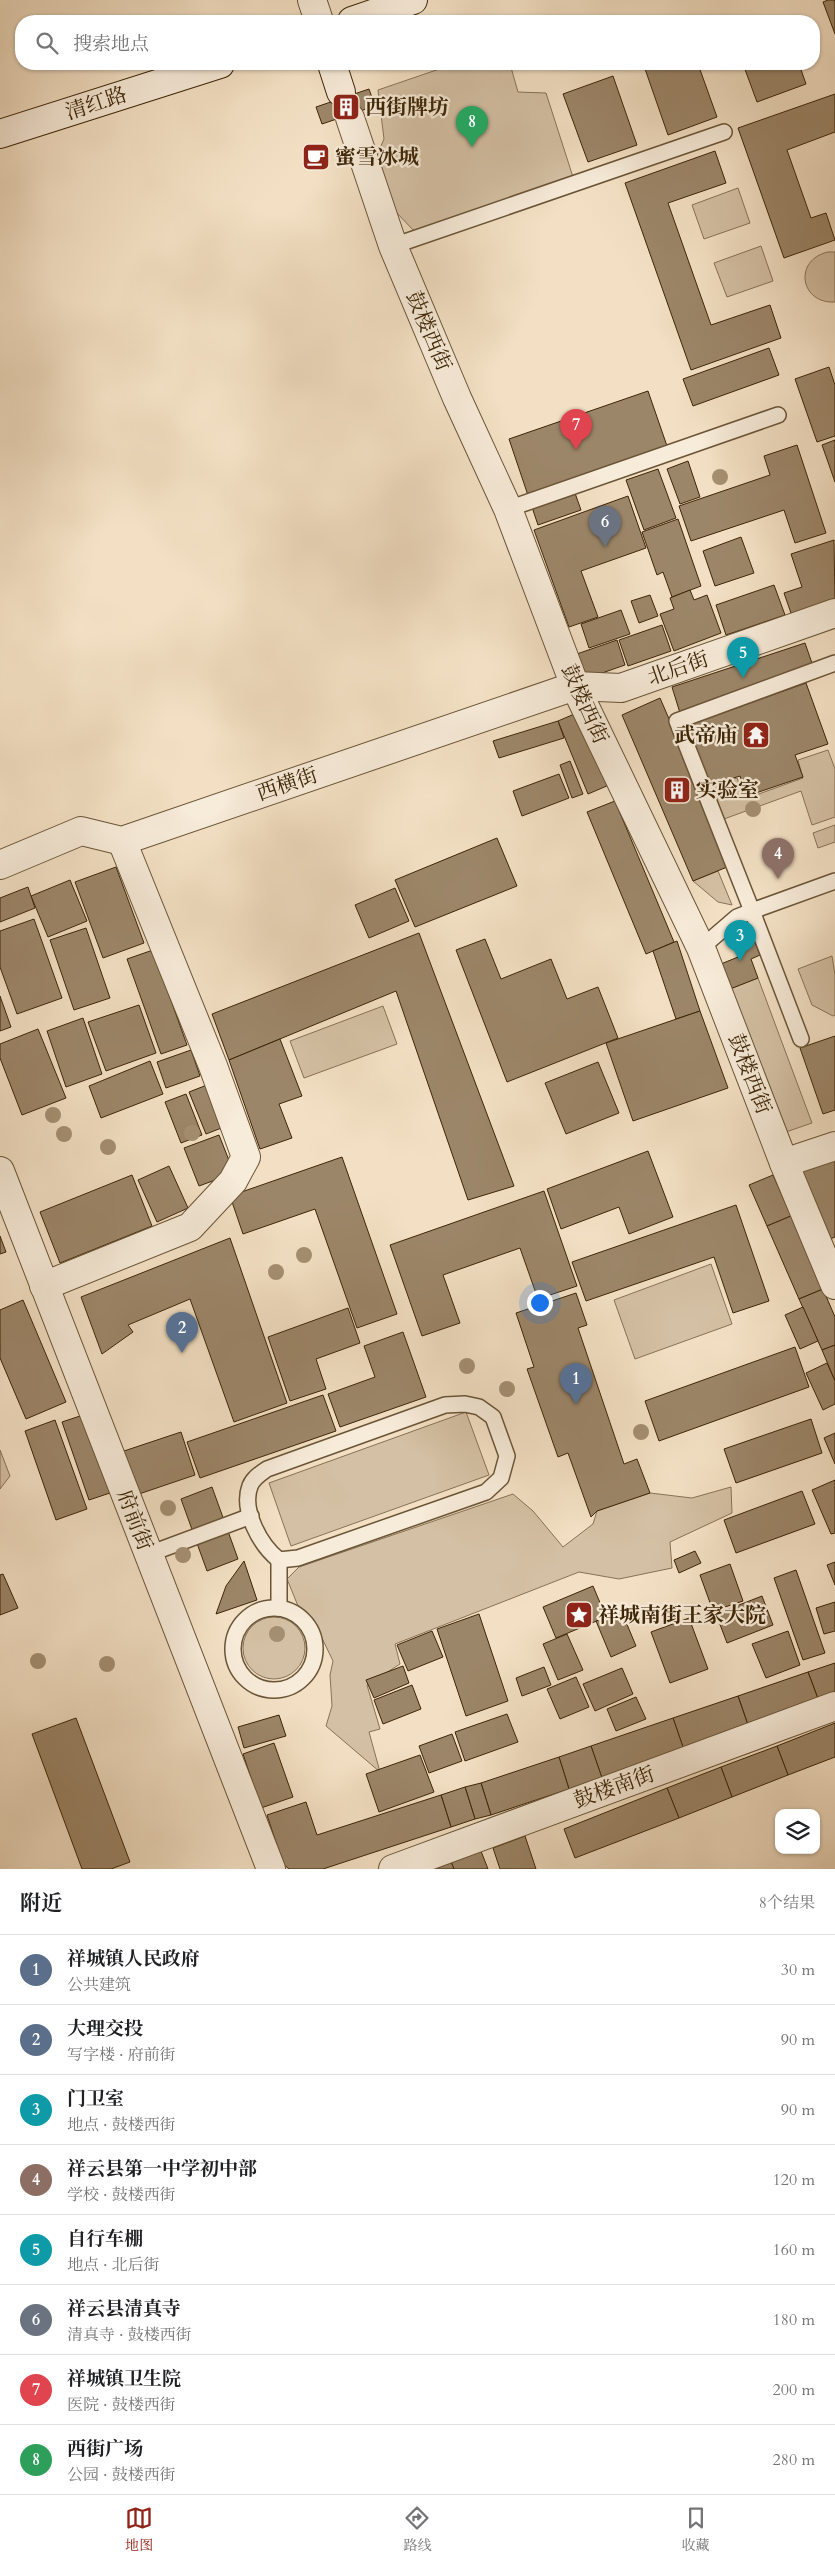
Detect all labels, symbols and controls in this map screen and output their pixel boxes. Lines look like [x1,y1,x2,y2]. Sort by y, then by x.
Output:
search box [15,15,820,70]
icon: search [33,29,61,57]
text: 搜索地点 [73,31,149,57]
street label: 清红路 [62,80,131,127]
building icon: 西街牌坊 [331,92,361,122]
place label: 西街牌坊 [365,93,449,122]
pin: 8 [456,106,488,147]
cafe icon: 蜜雪冰城 [301,142,331,172]
place label: 蜜雪冰城 [335,143,419,172]
street label: 鼓楼西街 [399,287,458,376]
pin: 7 [560,409,592,450]
pin: 6 [589,506,621,547]
pin: 5 [727,637,759,678]
street label: 北后街 [644,645,713,692]
street label: 鼓楼西街 [554,660,615,748]
temple icon: 武帝庙 [741,720,771,750]
place label: 武帝庙 [674,721,737,750]
street label: 西横街 [253,761,322,808]
building icon: 实验室 [662,775,692,805]
place label: 实验室 [696,776,759,805]
pin: 4 [762,838,794,879]
pin: 3 [724,920,756,961]
street label: 鼓楼西街 [721,1030,778,1119]
your location [527,1290,553,1316]
pin: 2 [166,1312,198,1353]
pin: 1 [560,1363,592,1404]
street label: 府前街 [110,1486,159,1555]
place icon: 祥城南街王家大院 [564,1600,594,1630]
place label: 祥城南街王家大院 [598,1601,766,1630]
street label: 鼓楼南街 [570,1759,659,1815]
map controls [775,1809,820,1854]
button: layers [775,1809,820,1854]
text: 附近 [20,1889,62,1918]
text: 8个结果 [759,1892,815,1914]
text: 祥城镇人民政府 [67,1946,200,1972]
text: 1 [32,1959,40,1981]
text: 30 m [781,1959,815,1981]
text: 公共建筑 [67,1974,131,1996]
text: 大理交投 [67,2016,143,2042]
text: 2 [32,2029,40,2051]
text: 90 m [781,2029,815,2051]
text: 写字楼 · 府前街 [67,2044,176,2066]
text: 门卫室 [67,2086,124,2112]
text: 3 [32,2099,40,2121]
text: 90 m [781,2099,815,2121]
text: 地点 · 鼓楼西街 [67,2114,176,2136]
text: 祥云县第一中学初中部 [67,2156,257,2182]
text: 4 [32,2169,40,2191]
text: 120 m [773,2169,815,2191]
text: 学校 · 鼓楼西街 [67,2184,176,2206]
text: 自行车棚 [67,2226,143,2252]
text: 5 [32,2239,40,2261]
text: 160 m [773,2239,815,2261]
text: 地点 · 北后街 [67,2254,160,2276]
text: 祥云县清真寺 [67,2296,181,2322]
text: 6 [32,2309,40,2331]
text: 180 m [773,2309,815,2331]
text: 清真寺 · 鼓楼西街 [67,2324,192,2346]
text: 祥城镇卫生院 [67,2366,181,2392]
text: 7 [32,2379,40,2401]
text: 200 m [773,2379,815,2401]
text: 医院 · 鼓楼西街 [67,2394,176,2416]
text: 西街广场 [67,2436,143,2462]
text: 8 [32,2449,40,2471]
text: 280 m [773,2449,815,2471]
text: 公园 · 鼓楼西街 [67,2464,176,2486]
tab: 地图 [125,2504,153,2555]
tab: 路线 [403,2504,431,2555]
tab: 收藏 [682,2504,710,2555]

